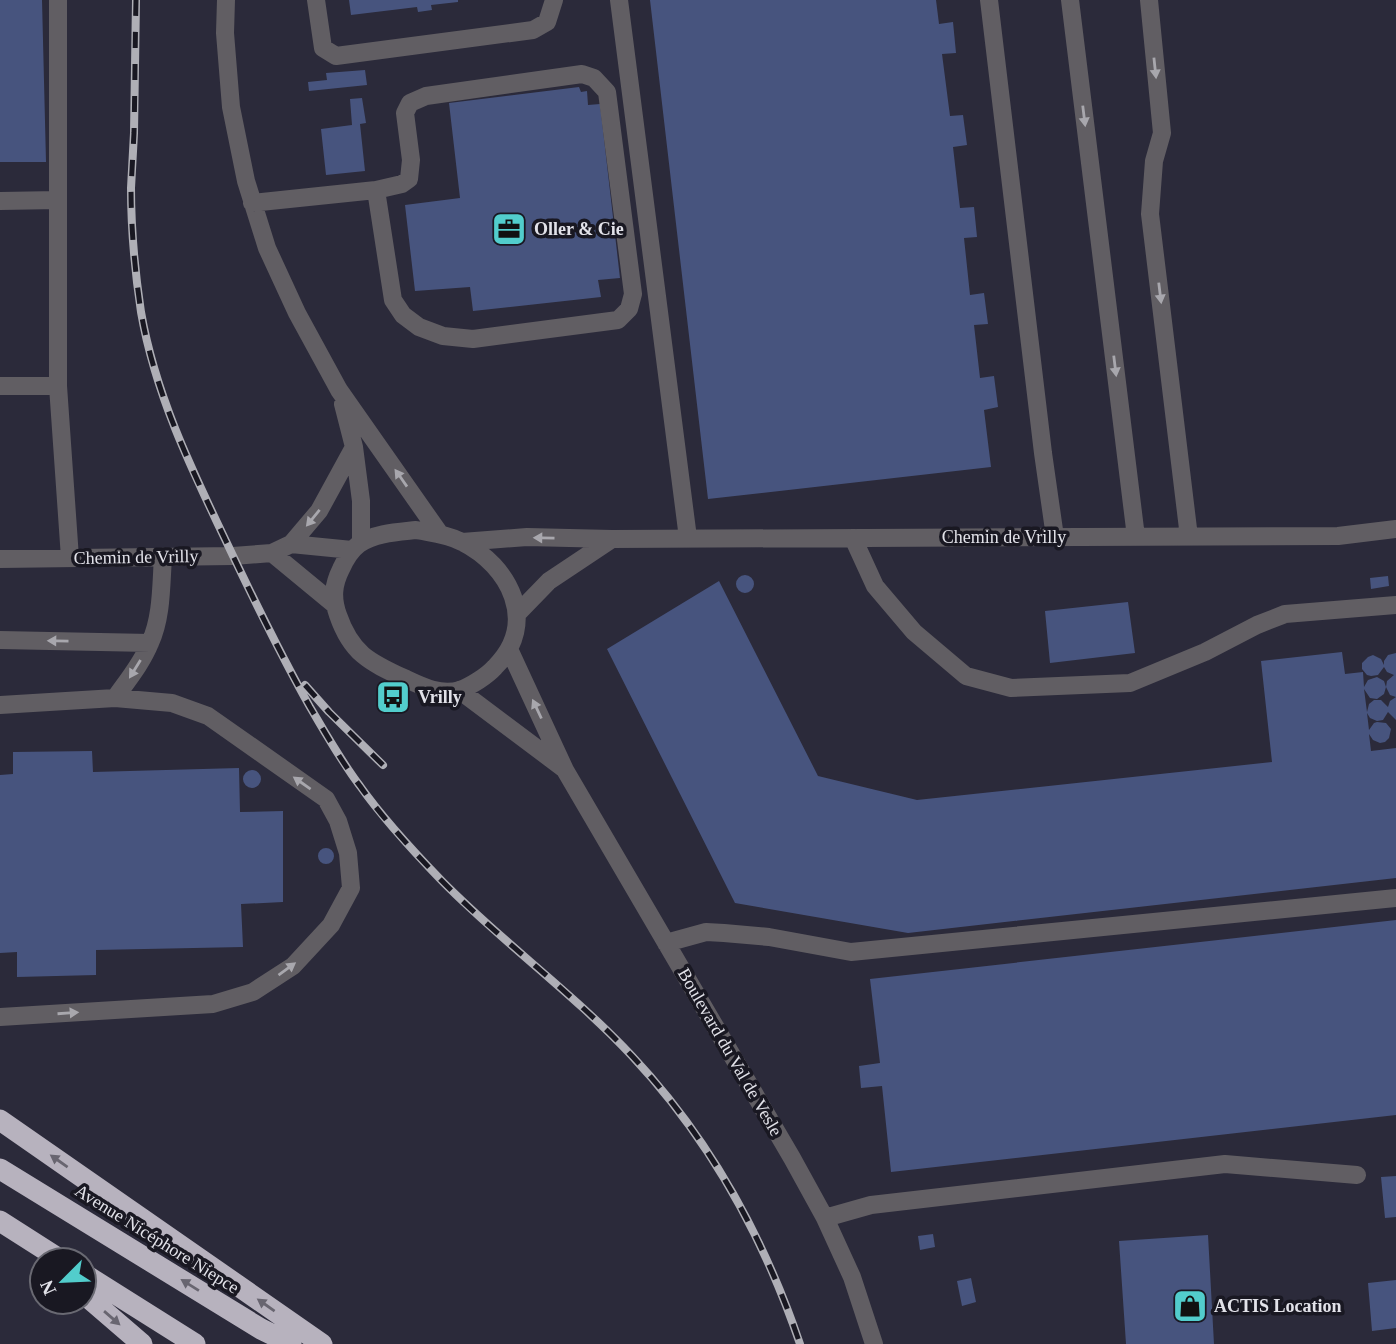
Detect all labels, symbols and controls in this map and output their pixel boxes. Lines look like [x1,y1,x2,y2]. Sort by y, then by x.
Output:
one-way arrow [1150,57,1161,79]
one-way arrow [1079,106,1090,128]
office icon: Oller & Cie [490,210,528,248]
place label: Oller & Cie [534,219,624,239]
one-way arrow [1154,282,1165,304]
one-way arrow [1110,356,1121,378]
one-way arrow [394,469,408,487]
one-way arrow [305,509,320,527]
street label: Chemin de Vrilly [942,527,1066,547]
one-way arrow [533,532,555,543]
street label: Chemin de Vrilly [74,546,198,568]
one-way arrow [46,635,68,647]
one-way arrow [128,659,141,678]
bus stop icon: Vrilly [374,678,412,716]
place label: Vrilly [418,687,462,707]
one-way arrow [531,699,542,720]
one-way arrow [293,776,311,790]
one-way arrow [278,963,296,977]
street label: Boulevard du Val de Vesle [674,965,786,1139]
one-way arrow [57,1007,79,1018]
one-way arrow [49,1154,69,1167]
street label: Avenue Nicéphore Niepce [71,1180,243,1298]
north arrow [28,1246,98,1316]
text: N [35,1277,60,1298]
one-way arrow [180,1279,199,1292]
shop icon: ACTIS Location [1171,1287,1209,1325]
place label: ACTIS Location [1214,1296,1342,1316]
one-way arrow [257,1298,275,1312]
one-way arrow [104,1310,121,1325]

